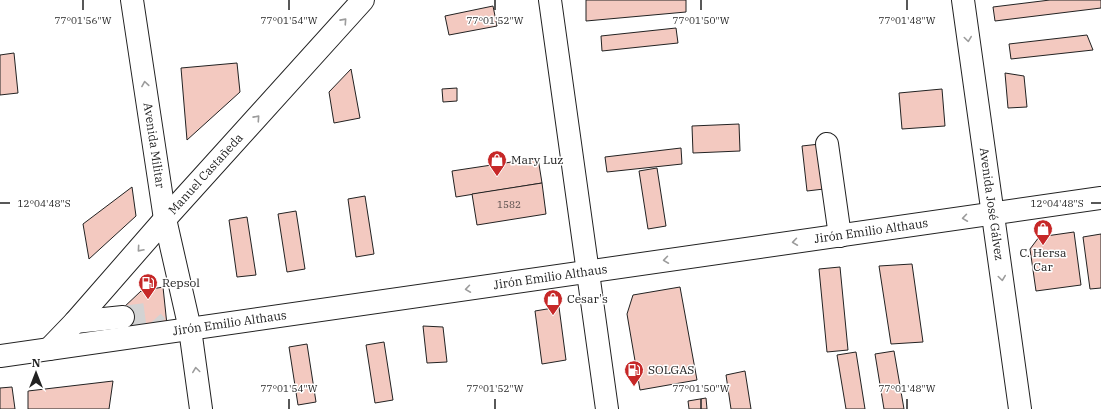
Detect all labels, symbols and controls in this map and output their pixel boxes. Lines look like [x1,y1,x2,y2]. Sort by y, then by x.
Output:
text: 77°01'56"W [54,14,112,27]
text: 77°01'54"W [260,14,318,27]
text: 77°01'52"W [466,14,524,27]
text: 77°01'50"W [672,14,730,27]
text: 77°01'48"W [878,14,936,27]
one-way arrow [340,18,347,26]
one-way arrow [963,36,972,42]
one-way arrow [141,81,150,87]
street label: Avenida Militar [141,101,168,190]
one-way arrow [252,115,259,122]
street label: Manuel Castañeda [165,130,246,217]
street label: Avenida José Gálvez [977,147,1007,261]
shop icon: Mary Luz [486,149,508,177]
place label: Mary Luz [511,152,563,167]
text: 12°04'48"S [17,197,71,210]
text: 12°04'48"S [1030,197,1084,210]
house number: 1582 [497,198,521,211]
one-way arrow [962,213,968,222]
street label: Jirón Emilio Althaus [813,215,929,246]
shop icon: C. Hersa Car [1032,218,1054,246]
one-way arrow [792,237,798,246]
one-way arrow [137,244,144,251]
place label: C. Hersa Car [1020,245,1067,274]
one-way arrow [663,255,670,264]
street label: Jirón Emilio Althaus [492,261,608,292]
fuel station icon: Repsol [137,272,159,300]
place label: Repsol [162,275,200,290]
one-way arrow [997,275,1006,281]
one-way arrow [465,284,472,293]
shop icon: Cesar's [542,288,564,316]
place label: Cesar's [567,291,608,306]
street label: Jirón Emilio Althaus [172,307,288,338]
north arrow [16,353,56,393]
text: N [32,356,41,370]
fuel station icon: SOLGAS [623,359,645,387]
place label: SOLGAS [648,362,694,377]
one-way arrow [192,367,201,373]
text: 77°01'54"W [260,382,318,395]
text: 77°01'52"W [466,382,524,395]
text: 77°01'50"W [672,382,730,395]
text: 77°01'48"W [878,382,936,395]

